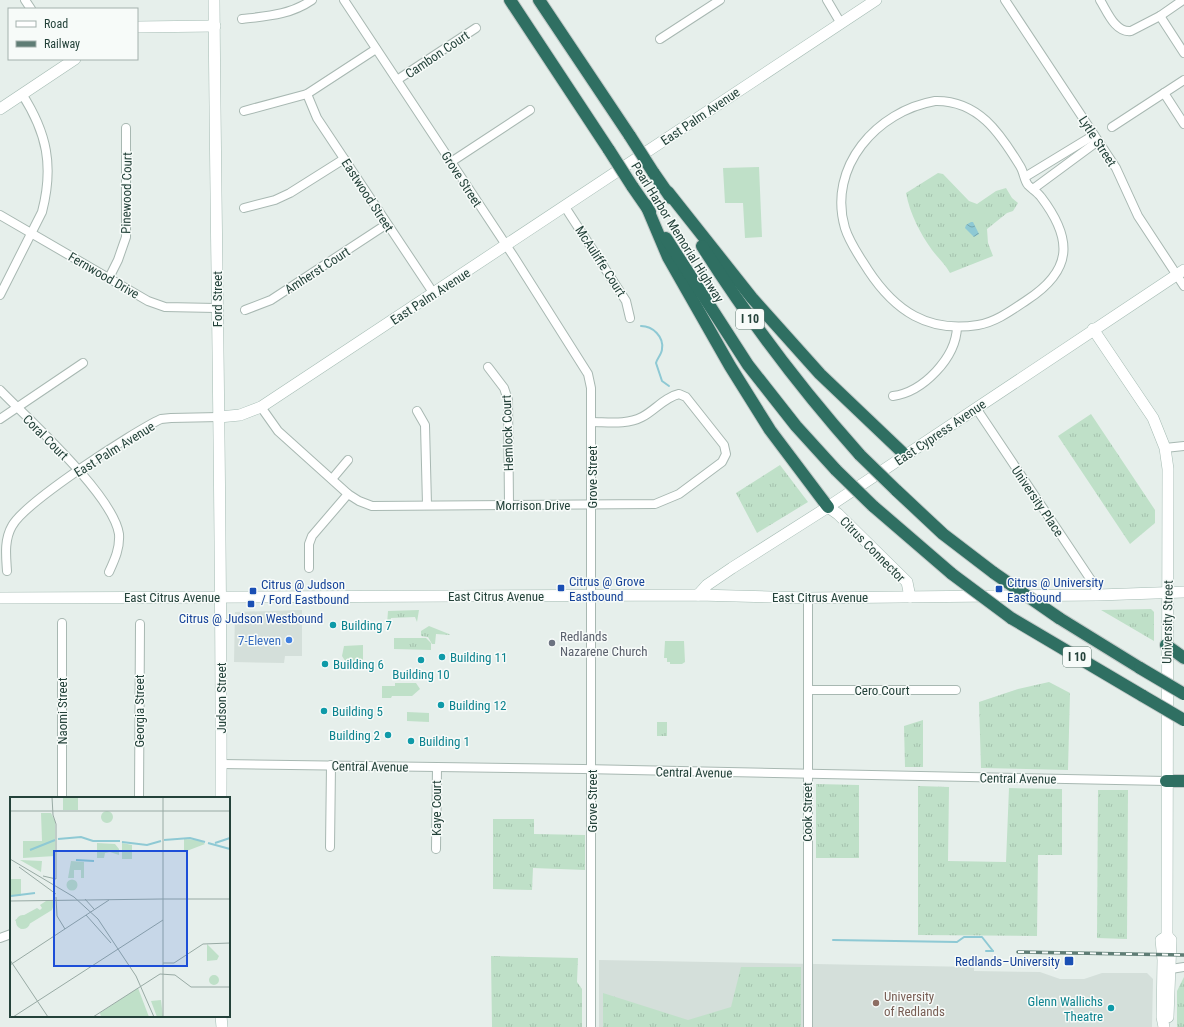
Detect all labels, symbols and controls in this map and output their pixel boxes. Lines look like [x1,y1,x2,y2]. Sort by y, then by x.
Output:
legend [8,8,138,60]
text: Road [44,17,68,31]
street label: Cambon Court [402,27,472,81]
text: Railway [44,37,80,51]
street label: East Palm Avenue [658,84,743,148]
street label: Lytle Street [1076,113,1120,169]
street label: Grove Street [438,149,485,210]
street label: Pinewood Court [118,152,135,234]
street label: Eastwood Street [338,156,397,235]
street label: Pearl Harbor Memorial Highway [628,159,727,306]
street label: McAuliffe Court [572,223,629,299]
street label: Amherst Court [282,244,353,297]
street label: Fernwood Drive [66,249,142,302]
street label: East Palm Avenue [388,265,473,328]
street label: Ford Street [210,271,225,327]
road number: I 10 [736,309,764,329]
street label: Hemlock Court [499,394,516,472]
street label: East Cypress Avenue [892,396,989,469]
street label: Coral Court [20,412,72,463]
street label: East Palm Avenue [71,419,157,480]
street label: Grove Street [585,445,600,508]
street label: University Place [1008,463,1067,539]
street label: Morrison Drive [496,498,570,513]
street label: Citrus Connector [837,514,908,585]
place label: Citrus @ Grove Eastbound [569,574,645,604]
place label: Citrus @ University Eastbound [1007,575,1104,605]
place label: Citrus @ Judson / Ford Eastbound [261,577,349,607]
street label: University Street [1159,580,1176,664]
marker: Citrus @ Grove Eastbound [556,583,566,593]
marker: Citrus @ University Eastbound [994,584,1004,594]
marker: Citrus @ Judson / Ford Eastbound [248,586,258,596]
street label: East Citrus Avenue [448,589,544,604]
street label: East Citrus Avenue [124,590,220,605]
street label: East Citrus Avenue [772,590,868,605]
marker: Citrus @ Judson Westbound [246,599,256,609]
place label: Citrus @ Judson Westbound [179,611,323,626]
place label: Building 7 [341,618,392,633]
marker: Building 7 [328,620,338,630]
place label: Redlands Nazarene Church [560,629,648,659]
place label: 7-Eleven [238,633,281,648]
marker: 7-Eleven [284,635,294,645]
marker: Redlands Nazarene Church [547,638,557,648]
road number: I 10 [1063,647,1091,667]
place label: Building 11 [450,650,507,665]
marker: Building 11 [437,652,447,662]
marker: Building 10 [416,655,426,665]
place label: Building 6 [333,657,384,672]
marker: Building 6 [320,659,330,669]
street label: Judson Street [214,662,229,734]
place label: Building 10 [392,667,450,682]
street label: Georgia Street [132,674,147,748]
street label: Naomi Street [55,677,70,745]
street label: Cero Court [854,683,910,698]
place label: Building 12 [449,698,506,713]
marker: Building 12 [436,700,446,710]
place label: Building 5 [332,704,383,719]
marker: Building 5 [319,706,329,716]
place label: Building 2 [329,728,380,743]
marker: Building 2 [383,730,393,740]
place label: Building 1 [419,734,470,749]
marker: Building 1 [406,736,416,746]
street label: Central Avenue [331,758,409,775]
street label: Central Avenue [655,764,733,781]
street label: Grove Street [585,769,600,832]
street label: Central Avenue [979,770,1057,787]
street label: Kaye Court [429,780,444,836]
street label: Cook Street [800,782,815,842]
inset map [10,797,230,1017]
place label: Redlands–University [955,954,1061,969]
marker: Redlands–University [1063,955,1075,967]
place label: University of Redlands [884,989,945,1019]
place label: Glenn Wallichs Theatre [1028,994,1103,1024]
marker: University of Redlands [871,998,881,1008]
marker: Glenn Wallichs Theatre [1106,1003,1116,1013]

